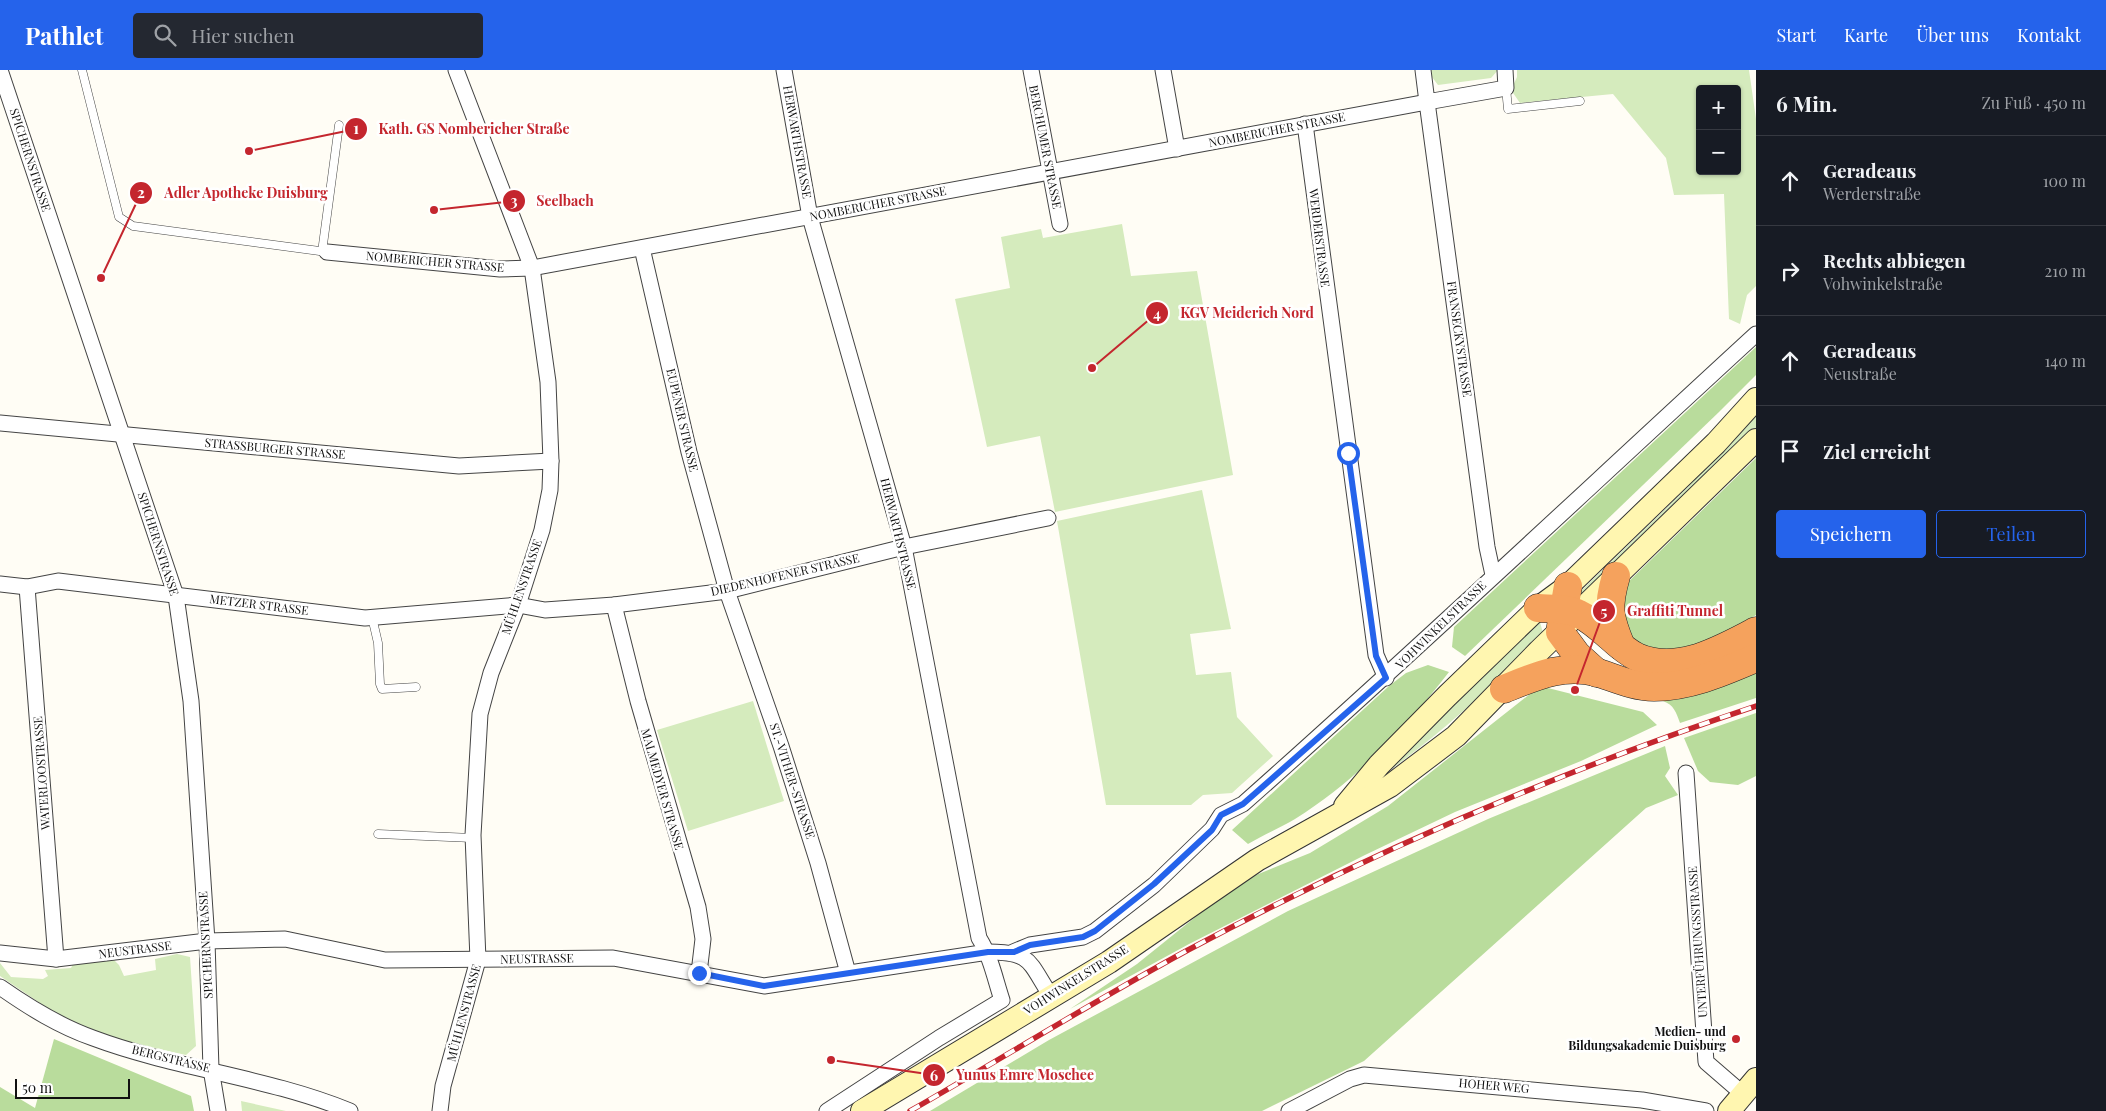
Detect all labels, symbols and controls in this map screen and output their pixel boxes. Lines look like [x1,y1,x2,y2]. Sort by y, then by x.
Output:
search box [133,13,483,58]
text: Pathlet [25,19,103,51]
icon: search [151,21,179,49]
text: Hier suchen [191,22,295,48]
text: Start [1776,23,1816,47]
text: Karte [1844,23,1888,47]
text: Über uns [1916,23,1989,47]
text: Kontakt [2017,23,2081,47]
street label: BERCHUMER STRASSE [1026,83,1066,210]
street label: HERWARTHSTRASSE [780,84,816,200]
map controls [1696,85,1741,175]
button: + [1696,85,1741,130]
text: 6 Min. [1776,89,1837,117]
text: Zu Fuß · 450 m [1981,92,2086,113]
street label: SPICHERNSTRASSE [7,106,55,213]
street label: NOMBERICHER STRASSE [1207,108,1347,150]
callout: Kath. GS Nombericher Straße [343,114,580,143]
text: 1 [353,118,359,138]
text: Kath. GS Nombericher Straße [378,119,570,138]
button: − [1696,130,1741,175]
text: Geradeaus [1823,157,1916,183]
icon: ahead [1776,167,1804,195]
text: 100 m [2043,170,2086,191]
callout: Adler Apotheke Duisburg [129,178,338,207]
text: 2 [137,182,145,202]
street label: NOMBERICHER STRASSE [808,182,948,224]
text: Adler Apotheke Duisburg [163,183,328,202]
text: Werderstraße [1823,183,1921,204]
callout: Seelbach [502,187,604,216]
street label: WERDERSTRASSE [1306,187,1334,288]
text: 3 [510,190,518,210]
text: Seelbach [536,191,594,210]
street label: NOMBERICHER STRASSE [365,247,505,275]
text: Rechts abbiegen [1823,247,1966,273]
icon: right [1776,257,1804,285]
text: 210 m [2045,260,2086,281]
text: Vohwinkelstraße [1823,273,1943,294]
street label: FRANSECKYSTRASSE [1444,280,1476,398]
callout: KGV Meiderich Nord [1145,299,1323,328]
text: 4 [1153,303,1161,323]
text: KGV Meiderich Nord [1180,303,1314,322]
text: Geradeaus [1823,337,1916,363]
icon: ahead [1776,347,1804,375]
text: 140 m [2044,350,2086,371]
text: Neustraße [1823,363,1897,384]
street label: EUPENER STRASSE [663,366,703,473]
street label: STRASSBURGER STRASSE [204,434,346,462]
icon: arrive [1776,437,1804,465]
text: Ziel erreicht [1823,438,1931,464]
route start [1337,442,1360,465]
street label: HERWARTHSTRASSE [877,476,921,591]
street label: SPICHERNSTRASSE [135,490,183,597]
button: Speichern [1776,510,1926,558]
button: Teilen [1936,510,2086,558]
street label: MÜHLENSTRASSE [497,537,545,637]
street label: DIEDENHOFENER STRASSE [709,549,861,599]
street label: VOHWINKELSTRASSE [1391,577,1489,673]
street label: METZER STRASSE [209,590,310,618]
callout: Graffiti Tunnel [1592,597,1733,626]
text: 5 [1601,601,1608,621]
text: Graffiti Tunnel [1627,601,1724,620]
street label: WATERLOOSTRASSE [29,716,53,832]
street label: ST.-VITHER-STRASSE [767,721,819,841]
street label: MALMEDYER STRASSE [638,726,688,851]
street label: UNTERFÜHRUNGSSTRASSE [1684,866,1710,1018]
street label: SPICHERNSTRASSE [194,891,216,999]
street label: NEUSTRASSE [97,937,172,961]
street label: VOHWINKELSTRASSE [1019,940,1131,1018]
street label: NEUSTRASSE [500,949,574,967]
street label: MÜHLENSTRASSE [442,962,484,1063]
route end [688,962,711,985]
place label: Medien- und Bildungsakademie Duisburg [1568,1023,1726,1053]
marker: Medien- und Bildungsakademie Duisburg [1730,1033,1742,1045]
street label: BERGSTRASSE [130,1041,212,1076]
callout: Yunus Emre Moschee [921,1061,1104,1090]
text: 6 [930,1065,938,1085]
text: Yunus Emre Moschee [955,1065,1094,1084]
street label: HOHER WEG [1458,1074,1531,1096]
scale bar [15,1076,130,1099]
text: 50 m [22,1078,52,1097]

